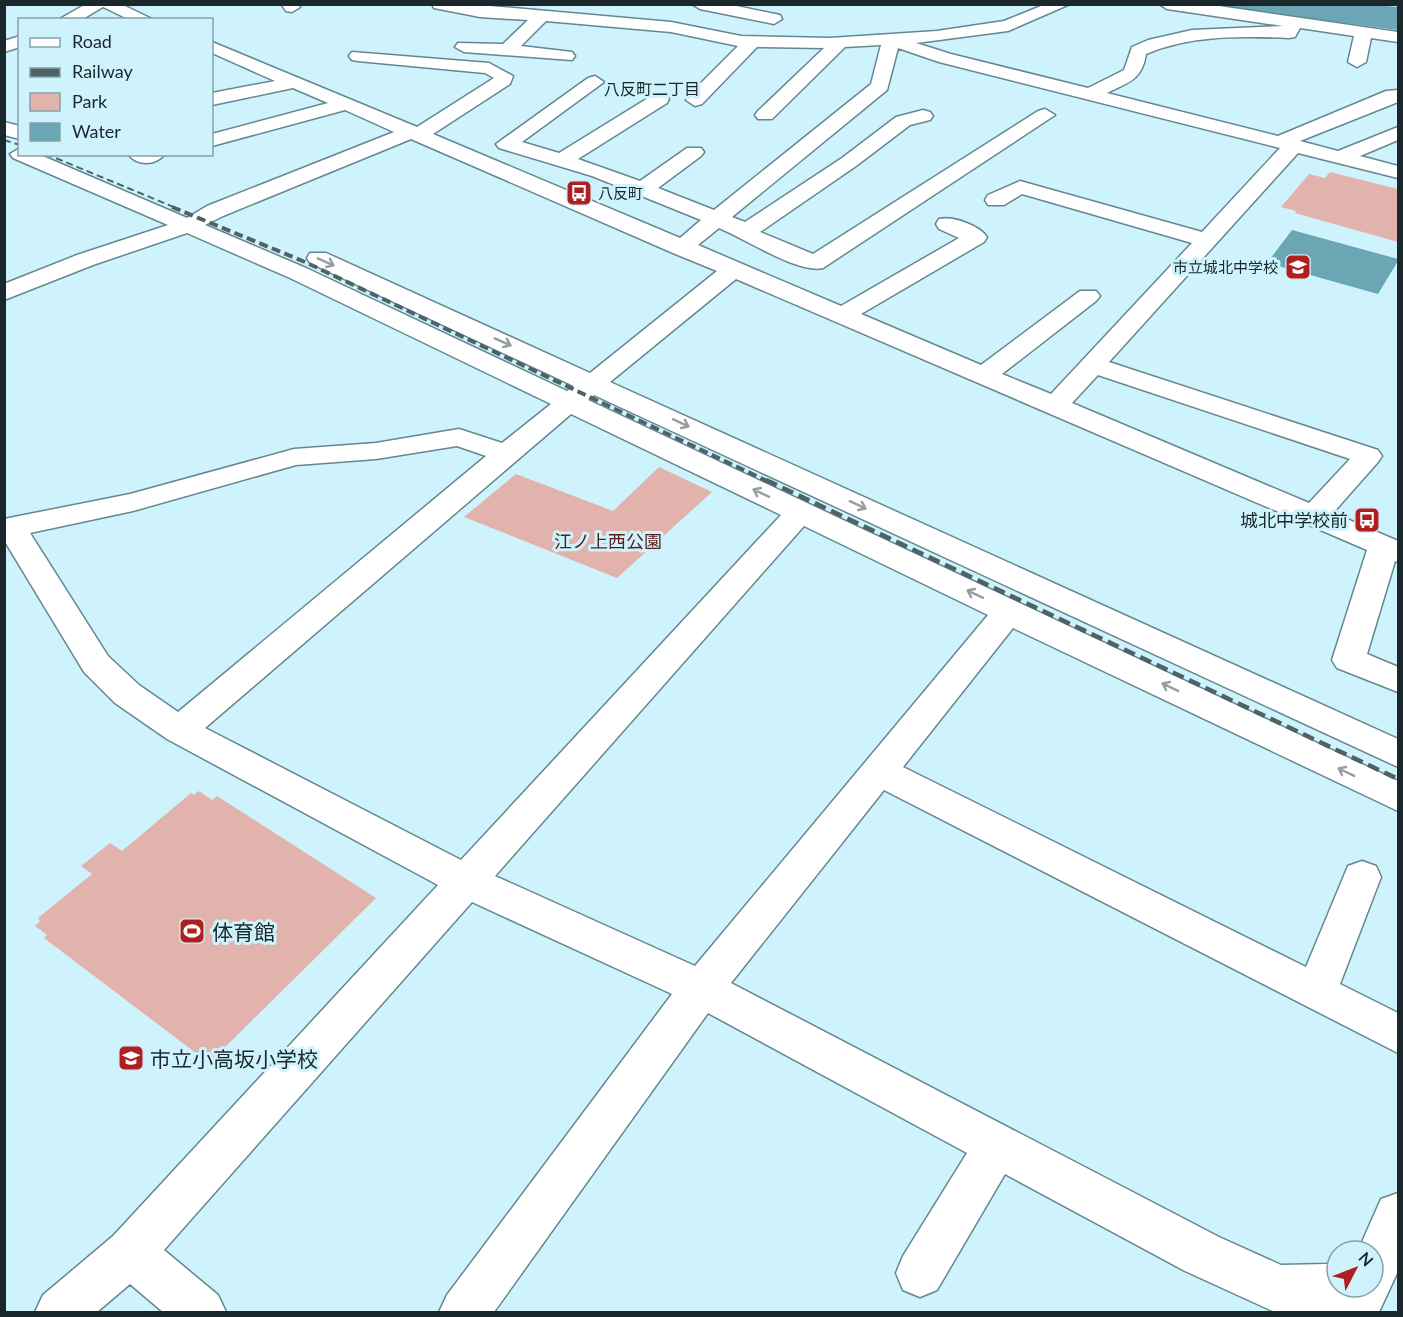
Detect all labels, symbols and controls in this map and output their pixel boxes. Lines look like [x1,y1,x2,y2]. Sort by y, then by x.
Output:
legend [18,18,213,156]
text: Road [72,30,112,52]
text: Railway [72,60,133,82]
district label: 八反町二丁目 [604,79,700,98]
text: Park [72,90,108,112]
text: Water [72,120,121,142]
bus stop icon: 八反町 [564,178,594,208]
place label: 八反町 [598,184,643,202]
school or university icon: 市立城北中学校 [1283,252,1313,282]
one-way arrow [316,256,334,268]
place label: 市立城北中学校 [1173,258,1278,276]
one-way arrow [494,337,512,348]
one-way arrow [671,417,689,429]
one-way arrow [752,487,770,499]
one-way arrow [848,499,866,511]
bus stop icon: 城北中学校前 [1352,505,1382,535]
place label: 城北中学校前 [1240,509,1348,531]
park label: 江ノ上西公園 [554,530,662,552]
one-way arrow [967,588,985,600]
one-way arrow [1162,681,1180,693]
one-way arrow [1337,766,1355,777]
sports icon: 体育館 [177,916,207,946]
place label: 体育館 [212,919,275,944]
school or university icon: 市立小高坂小学校 [116,1043,146,1073]
place label: 市立小高坂小学校 [150,1046,318,1071]
north arrow [1325,1239,1385,1299]
text: N [1355,1248,1378,1270]

